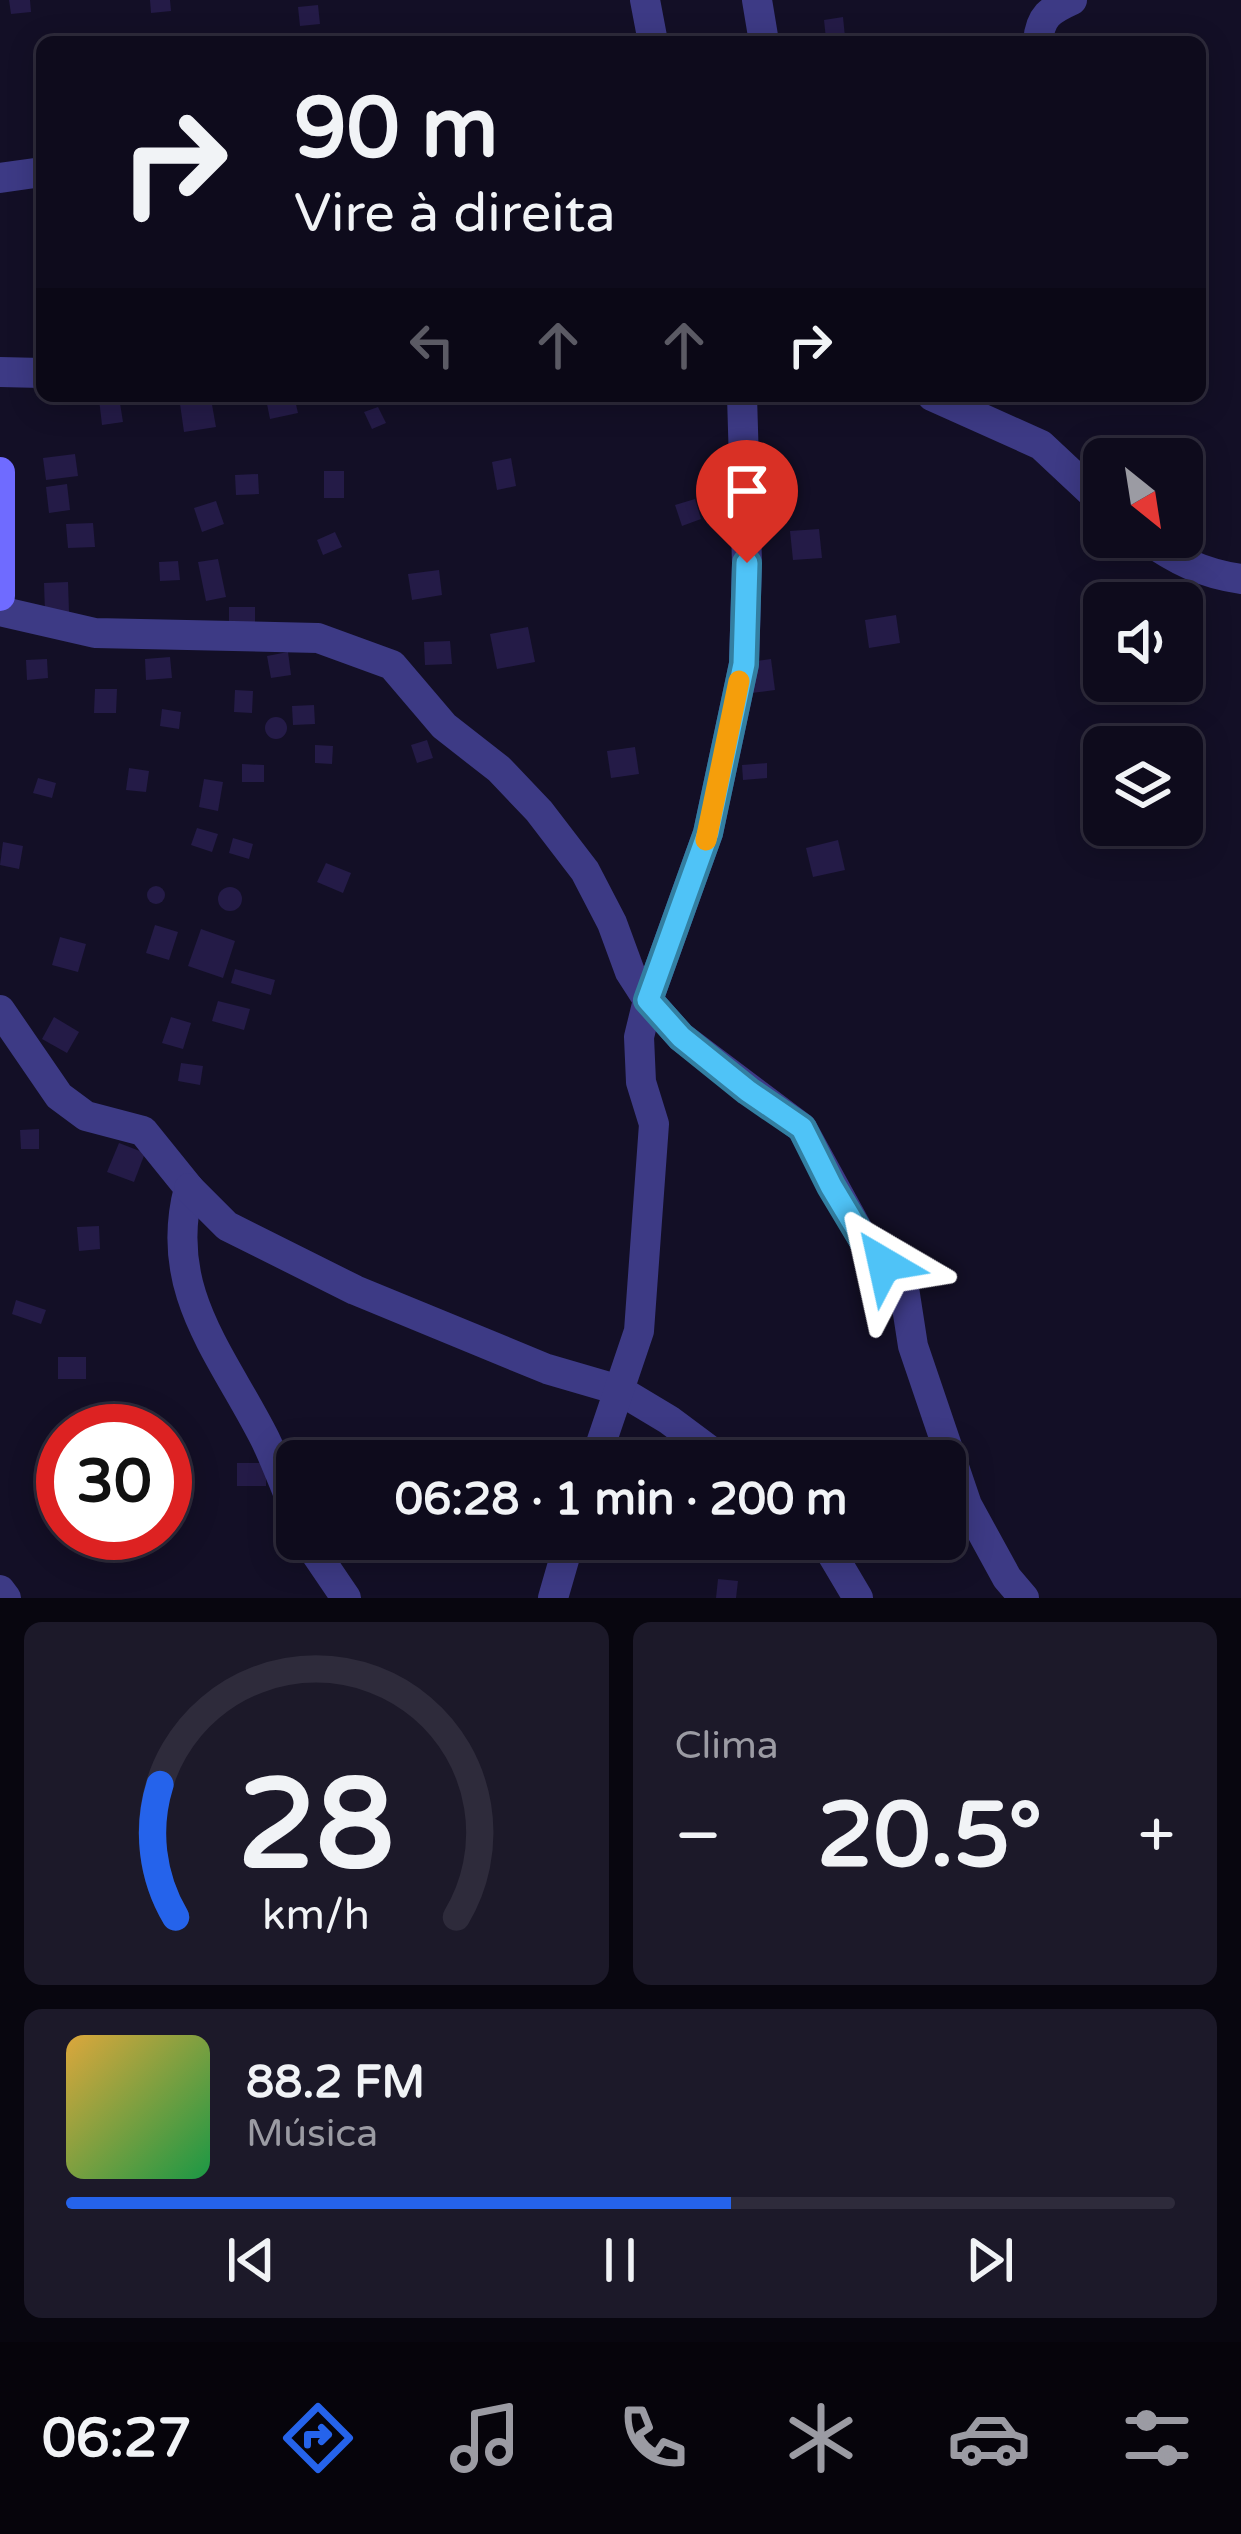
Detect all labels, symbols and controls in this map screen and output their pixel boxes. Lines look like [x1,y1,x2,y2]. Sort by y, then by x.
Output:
text: 90 m [294,79,498,180]
icon: right [96,84,252,240]
text: Vire à direita [294,181,616,246]
icon: left [399,312,465,378]
icon: ahead [525,312,591,378]
icon: ahead [651,312,717,378]
icon: right [777,312,843,378]
north arrow [1083,438,1203,558]
map controls [1083,438,1203,846]
pin [696,440,798,563]
icon: arrive [714,458,780,524]
button: sound [1083,582,1203,702]
button: layers [1083,726,1203,846]
position arrow [821,1201,947,1327]
speed limit sign: 30 [36,1404,192,1560]
text: 06:28 · 1 min · 200 m [395,1473,847,1527]
text: Clima [675,1722,779,1769]
text: 28 [238,1751,395,1902]
text: 20.5° [817,1782,1042,1891]
text: − [675,1796,722,1876]
text: + [1138,1796,1175,1876]
text: km/h [262,1889,370,1940]
text: 88.2 FM [246,2056,425,2110]
text: Música [246,2110,378,2157]
icon: previous [218,2227,284,2293]
icon: pause [587,2227,653,2293]
icon: next [957,2227,1023,2293]
icon: directions [276,2396,360,2480]
icon: music [443,2396,527,2480]
icon: phone [611,2396,695,2480]
icon: climate [779,2396,863,2480]
icon: car [947,2396,1031,2480]
icon: filters [1115,2396,1199,2480]
text: 06:27 [42,2406,192,2471]

